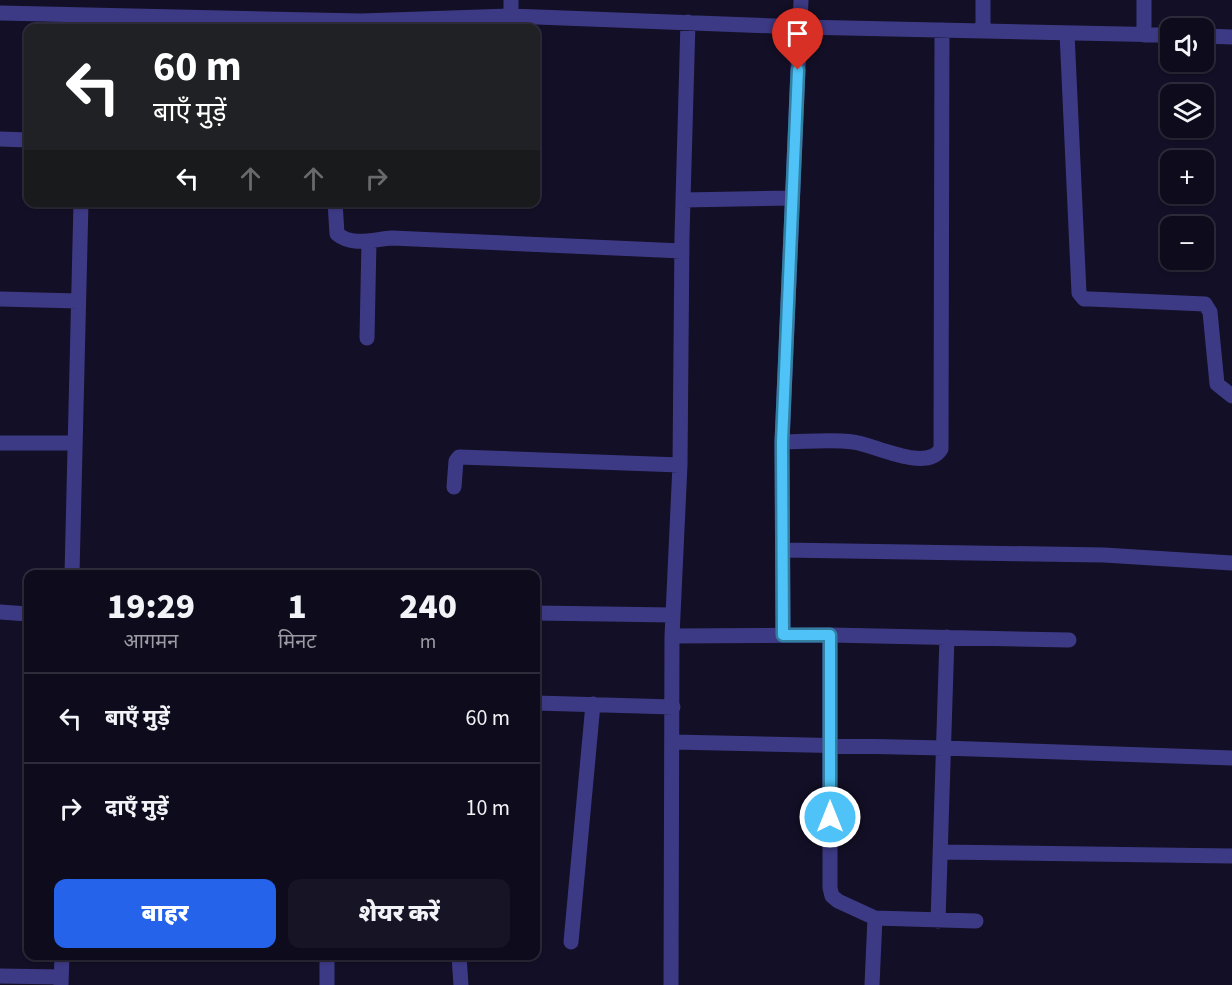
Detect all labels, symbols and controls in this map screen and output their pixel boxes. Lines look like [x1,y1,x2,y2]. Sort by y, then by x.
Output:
pin [772,8,823,70]
icon: arrive [781,17,814,50]
map controls [1160,18,1214,270]
button: sound [1160,18,1214,72]
text: 60 m [153,37,242,97]
icon: left [54,48,132,126]
button: layers [1160,84,1214,138]
text: बाएँ मुड़ें [153,93,226,132]
button: + [1160,150,1214,204]
icon: left [171,162,204,195]
icon: ahead [234,162,267,195]
icon: ahead [297,162,330,195]
icon: right [360,162,393,195]
button: − [1160,216,1214,270]
text: 19:29 [107,581,195,632]
text: 1 [288,581,307,632]
text: 240 [399,581,457,632]
text: आगमन [124,628,178,656]
text: मिनट [278,628,316,656]
text: m [420,628,436,656]
icon: left [54,702,87,735]
text: बाएँ मुड़ें [105,702,170,734]
text: 60 m [465,702,510,734]
position arrow [798,785,862,849]
icon: right [54,792,87,825]
text: दाएँ मुड़ें [105,792,168,824]
text: 10 m [465,792,510,824]
button: बाहर [54,879,276,948]
button: शेयर करें [288,879,510,948]

